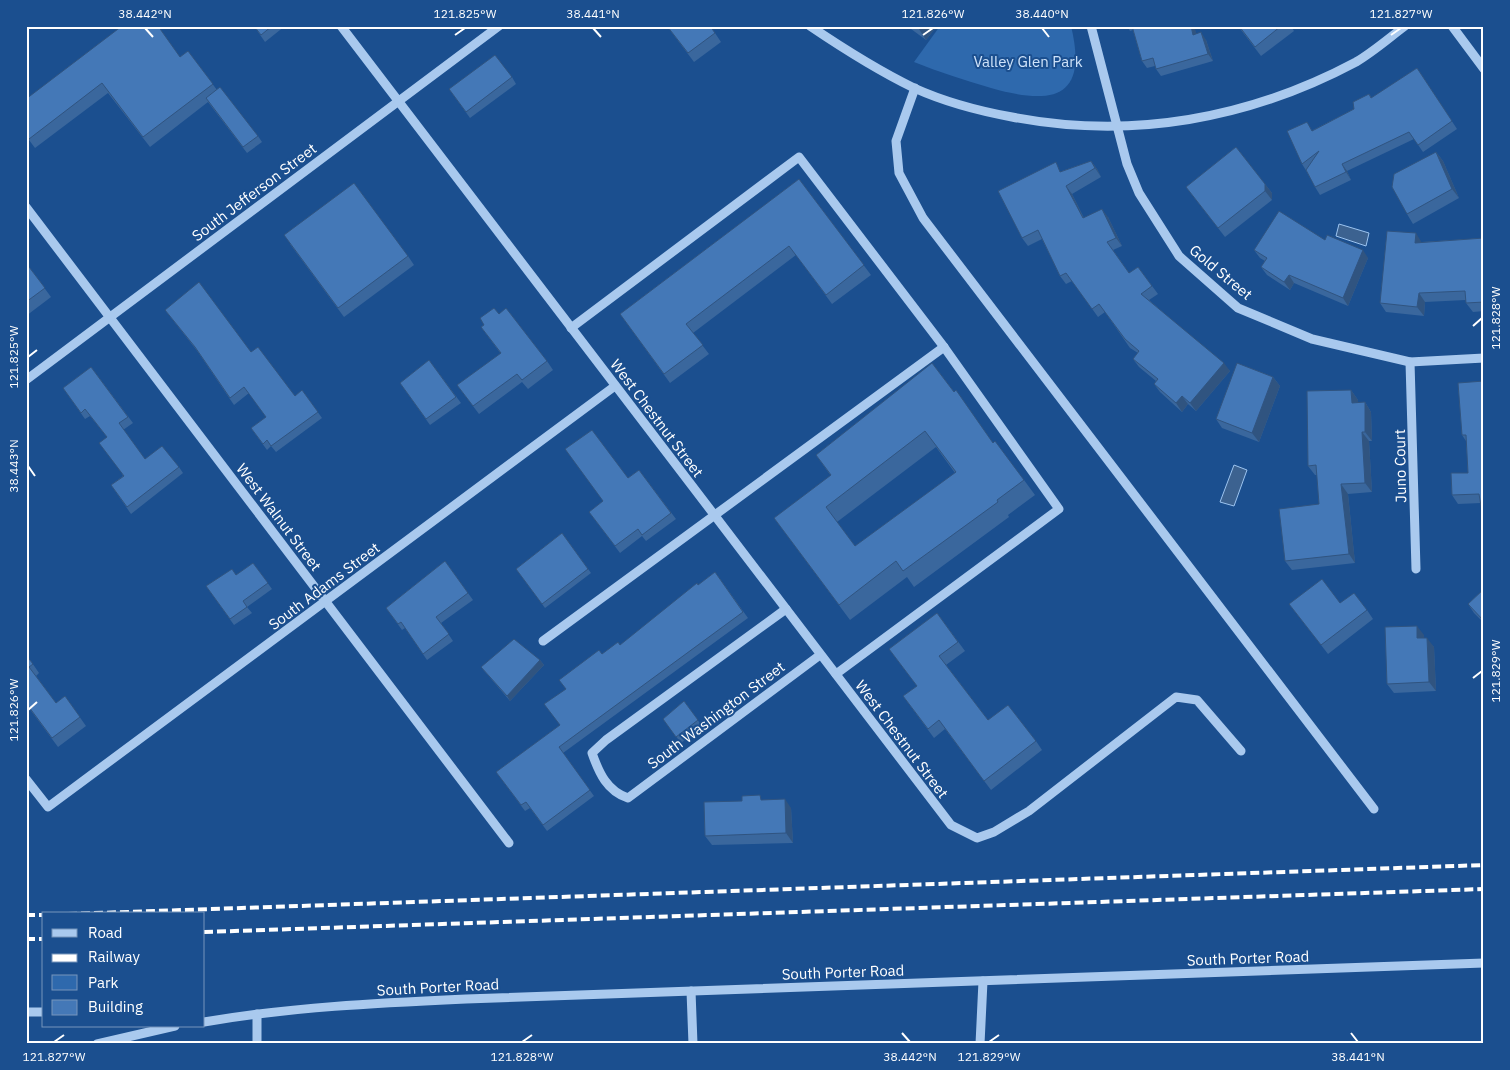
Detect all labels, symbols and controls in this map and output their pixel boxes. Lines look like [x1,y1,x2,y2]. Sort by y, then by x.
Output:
text: 38.442°N [118,6,172,21]
text: 121.825°W [434,6,497,21]
text: 38.441°N [566,6,620,21]
text: 121.826°W [902,6,965,21]
text: 38.440°N [1015,6,1069,21]
text: 121.827°W [1370,6,1433,21]
park label: Valley Glen Park [973,52,1083,71]
street label: South Jefferson Street [188,139,320,245]
street label: Gold Street [1186,240,1256,304]
text: 121.828°W [1488,286,1503,349]
text: 121.825°W [6,325,21,388]
street label: West Chestnut Street [606,355,708,481]
street label: Juno Court [1390,429,1410,503]
text: 38.443°N [6,439,21,493]
street label: West Walnut Street [232,459,326,575]
street label: South Adams Street [265,538,383,634]
text: 121.829°W [1488,639,1503,702]
street label: South Washington Street [644,657,788,773]
street label: West Chestnut Street [851,676,953,802]
text: 121.826°W [6,678,21,741]
legend [42,912,205,1028]
text: Road [88,923,123,942]
street label: South Porter Road [1186,946,1310,970]
text: Railway [88,947,141,966]
street label: South Porter Road [781,960,905,984]
text: Park [88,973,118,992]
street label: South Porter Road [376,974,500,1000]
text: Building [88,997,143,1016]
text: 121.827°W [23,1049,86,1064]
text: 121.828°W [491,1049,554,1064]
text: 38.442°N [883,1049,937,1064]
text: 121.829°W [958,1049,1021,1064]
text: 38.441°N [1331,1049,1385,1064]

